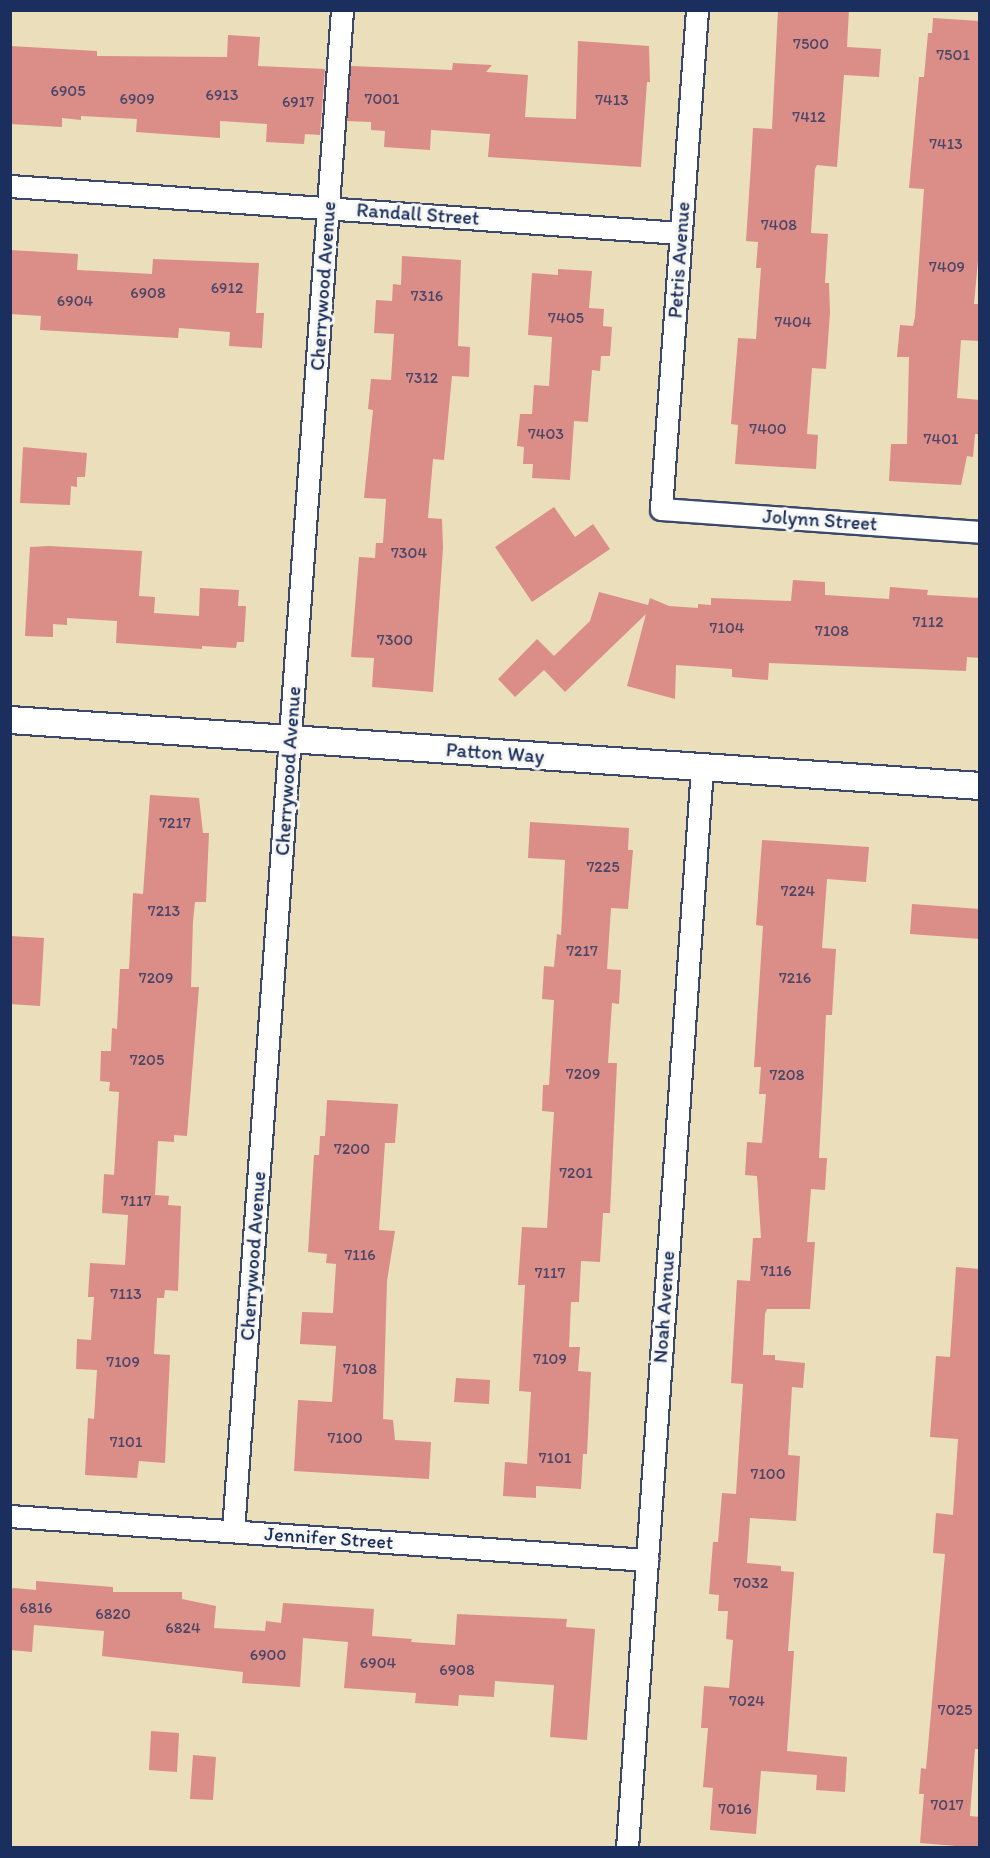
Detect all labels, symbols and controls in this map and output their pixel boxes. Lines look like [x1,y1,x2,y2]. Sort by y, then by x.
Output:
house number: 7500 [793,34,829,54]
house number: 7501 [936,45,970,65]
house number: 6905 [50,81,86,101]
house number: 6913 [206,85,238,105]
house number: 6909 [119,89,155,109]
house number: 7001 [364,89,400,109]
house number: 7413 [595,90,629,110]
house number: 6917 [282,92,314,112]
house number: 7412 [792,107,826,127]
house number: 7413 [929,134,963,154]
street label: Randall Street [356,198,480,230]
street label: Cherrywood Avenue [305,200,341,372]
street label: Petris Avenue [663,201,695,319]
house number: 7408 [761,215,797,235]
house number: 7409 [929,257,965,277]
house number: 6912 [211,278,243,298]
house number: 6908 [130,283,166,303]
house number: 7316 [411,286,443,306]
house number: 6904 [57,291,93,311]
house number: 7405 [548,308,584,328]
house number: 7404 [774,312,812,332]
house number: 7312 [406,368,438,388]
house number: 7400 [749,419,787,439]
house number: 7403 [528,424,564,444]
house number: 7401 [924,429,958,449]
street label: Jolynn Street [762,504,878,536]
house number: 7304 [391,543,427,563]
house number: 7112 [912,612,944,632]
house number: 7104 [710,618,744,638]
house number: 7108 [815,621,849,641]
house number: 7300 [377,630,413,650]
street label: Cherrywood Avenue [270,685,306,857]
street label: Patton Way [446,738,544,768]
house number: 7217 [159,813,191,833]
house number: 7225 [586,857,620,877]
house number: 7224 [781,881,815,901]
house number: 7213 [148,901,180,921]
house number: 7217 [566,941,598,961]
house number: 7209 [139,968,173,988]
house number: 7216 [779,968,811,988]
house number: 7205 [130,1050,164,1070]
house number: 7209 [566,1064,600,1084]
house number: 7208 [770,1065,804,1085]
house number: 7200 [334,1139,370,1159]
house number: 7201 [559,1163,593,1183]
street label: Cherrywood Avenue [235,1170,271,1342]
house number: 7117 [121,1191,151,1211]
house number: 7116 [344,1245,376,1265]
street label: Noah Avenue [648,1251,680,1363]
house number: 7116 [760,1261,792,1281]
house number: 7117 [535,1263,565,1283]
house number: 7113 [110,1284,142,1304]
house number: 7109 [533,1349,567,1369]
house number: 7109 [106,1352,140,1372]
house number: 7108 [343,1359,377,1379]
house number: 7100 [327,1428,363,1448]
house number: 7101 [110,1432,142,1452]
house number: 7101 [539,1448,571,1468]
house number: 7100 [750,1464,786,1484]
street label: Jennifer Street [264,1522,394,1554]
house number: 7032 [734,1573,768,1593]
house number: 6816 [19,1598,53,1618]
house number: 6820 [95,1604,131,1624]
house number: 6824 [165,1618,201,1638]
house number: 6900 [250,1645,286,1665]
house number: 6904 [360,1653,396,1673]
house number: 6908 [439,1660,475,1680]
house number: 7024 [729,1691,765,1711]
house number: 7025 [938,1700,972,1720]
house number: 7017 [930,1795,964,1815]
house number: 7016 [718,1799,752,1819]

